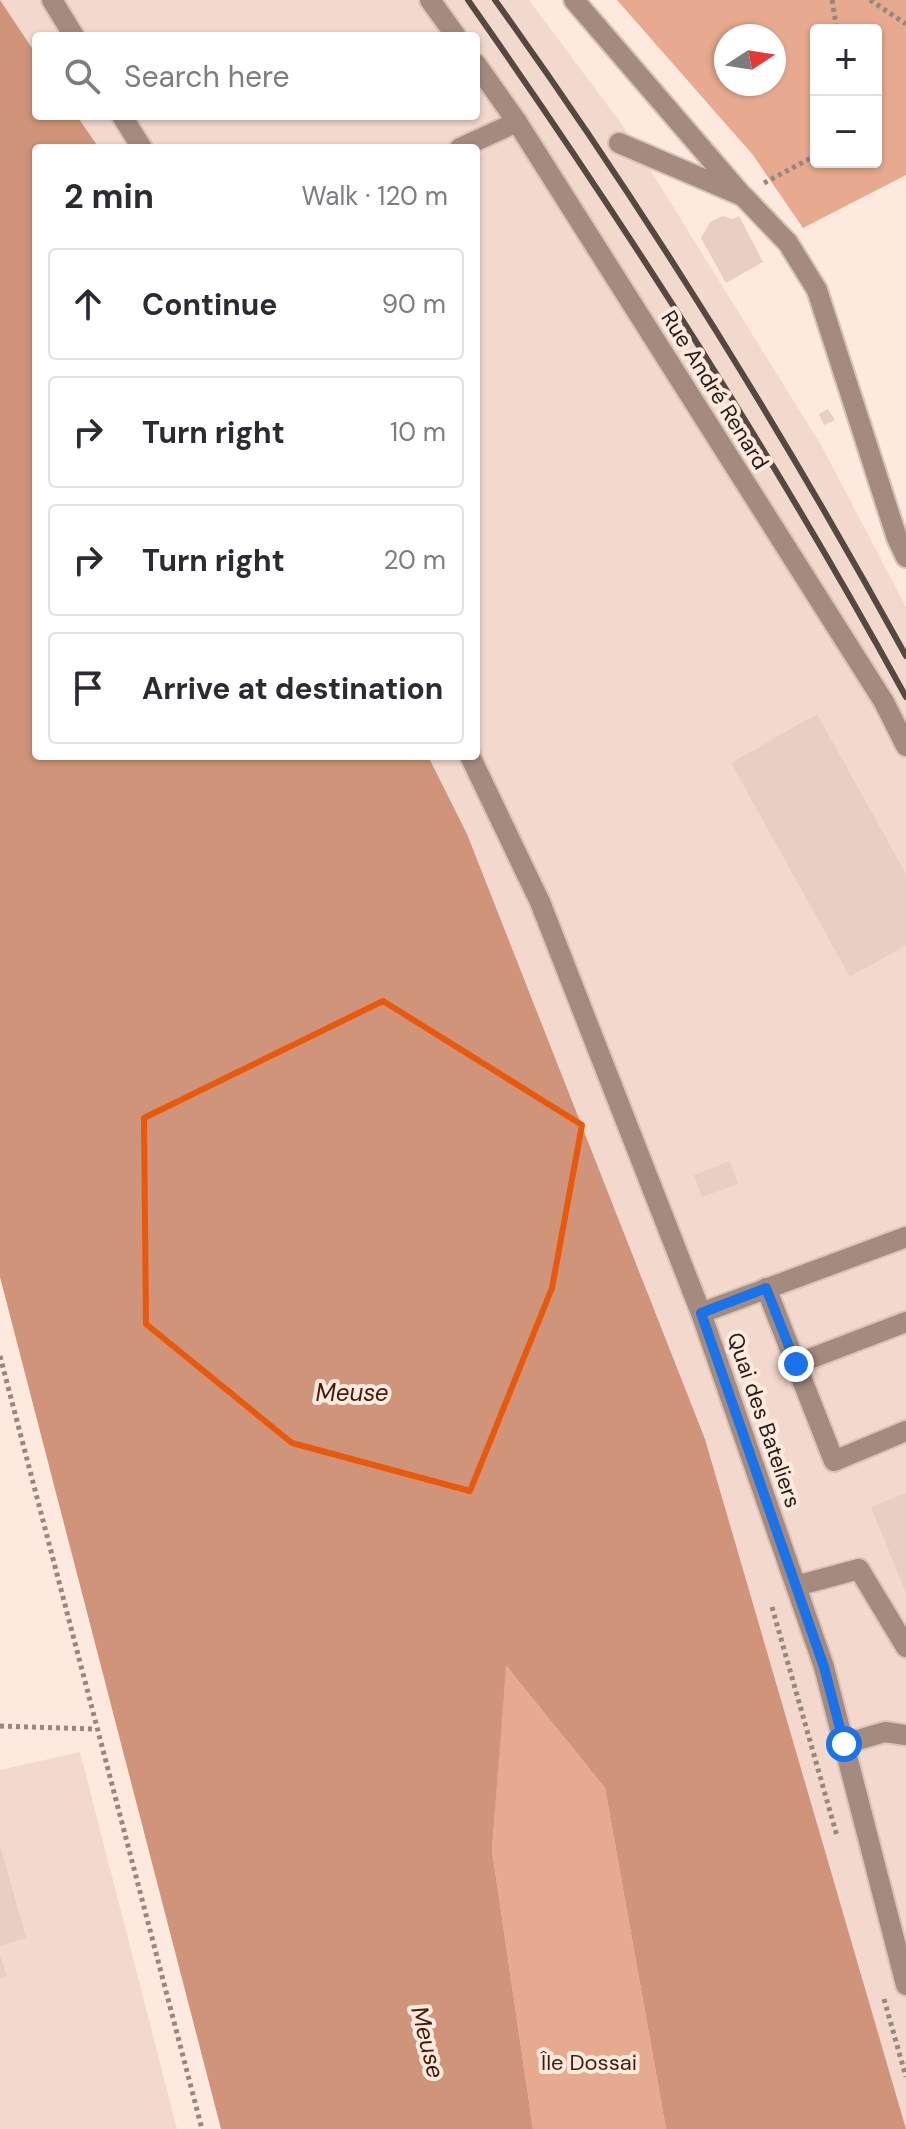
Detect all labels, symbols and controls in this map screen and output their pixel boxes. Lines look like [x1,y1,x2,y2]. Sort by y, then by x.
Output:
north arrow [714,24,786,96]
map controls [810,24,882,168]
button: + [810,24,882,96]
search box [32,32,480,120]
icon: search [60,54,104,98]
text: Search here [124,57,290,96]
button: − [810,96,882,168]
text: 2 min [64,174,154,219]
text: Walk · 120 m [301,179,448,213]
icon: ahead [66,282,110,326]
text: Continue [142,285,277,324]
text: 90 m [382,287,446,321]
street label: Rue André Renard [654,305,776,475]
icon: right [66,410,110,454]
text: Turn right [142,413,285,452]
text: 10 m [390,415,446,449]
icon: right [66,538,110,582]
text: Turn right [142,541,285,580]
text: 20 m [383,543,446,577]
icon: arrive [66,666,110,710]
text: Arrive at destination [142,669,443,708]
street label: Quai des Bateliers [720,1329,808,1511]
route end [778,1346,814,1382]
water label: Meuse [316,1377,388,1408]
route start [826,1726,862,1762]
water label: Meuse [404,2003,452,2081]
park label: Île Dossai [540,2048,637,2077]

